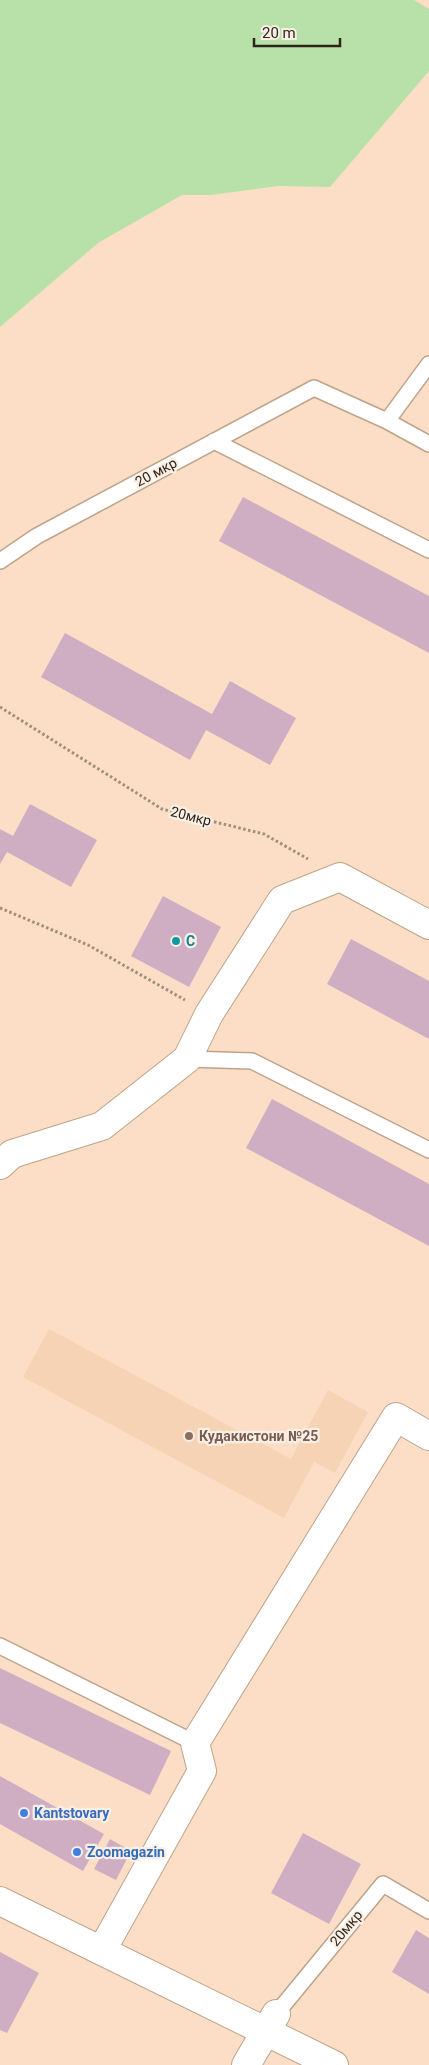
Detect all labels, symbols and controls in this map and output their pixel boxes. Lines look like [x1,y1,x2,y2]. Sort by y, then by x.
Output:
scale bar [254,15,340,47]
text: 20 m [262,24,296,42]
street label: 20 мкр [132,454,180,490]
street label: 20мкр [169,803,213,829]
place label: С [186,933,195,949]
marker: С [170,935,182,947]
place label: Кудакистони №25 [199,1428,318,1444]
marker: Кудакистони №25 [183,1430,195,1442]
place label: Kantstovary [34,1805,110,1821]
marker: Kantstovary [18,1807,30,1819]
place label: Zoomagazin [87,1844,165,1860]
marker: Zoomagazin [71,1846,83,1858]
street label: 20мкр [327,1907,366,1949]

